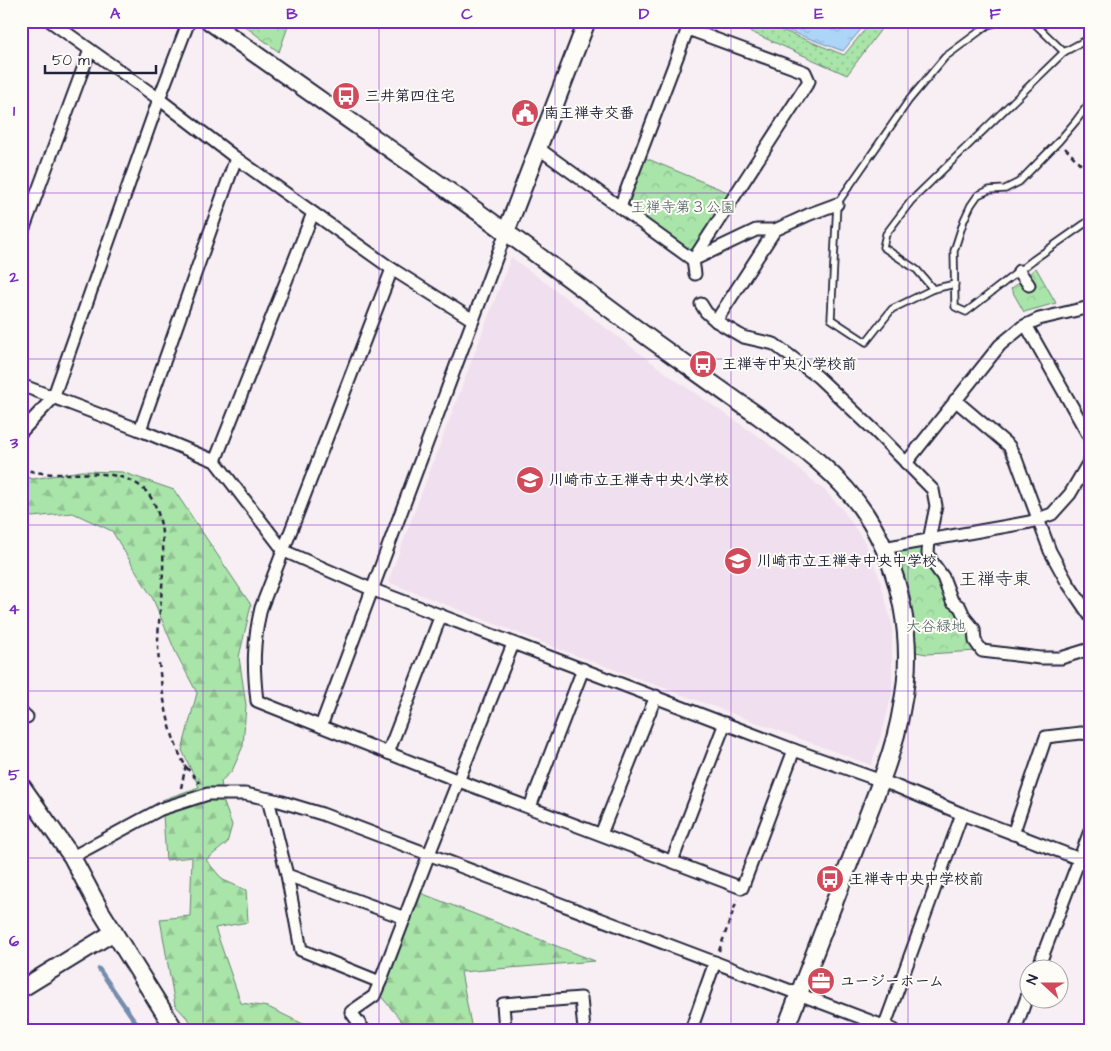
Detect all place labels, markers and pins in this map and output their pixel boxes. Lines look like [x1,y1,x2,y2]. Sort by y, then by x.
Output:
bus stop icon: 三井第四住宅 [331,81,361,111]
place label: 三井第四住宅 [365,86,455,107]
public building icon: 南王禅寺交番 [510,98,540,128]
place label: 南王禅寺交番 [544,103,634,124]
bus stop icon: 王禅寺中央小学校前 [688,349,718,379]
place label: 王禅寺中央小学校前 [722,354,857,375]
school or university icon: 川崎市立王禅寺中央小学校 [515,465,545,495]
place label: 川崎市立王禅寺中央小学校 [549,470,729,491]
school or university icon: 川崎市立王禅寺中央中学校 [723,546,753,576]
place label: 川崎市立王禅寺中央中学校 [757,551,937,572]
bus stop icon: 王禅寺中央中学校前 [815,864,845,894]
place label: 王禅寺中央中学校前 [849,869,984,890]
office icon: ユージーホーム [806,966,836,996]
place label: ユージーホーム [840,971,944,992]

